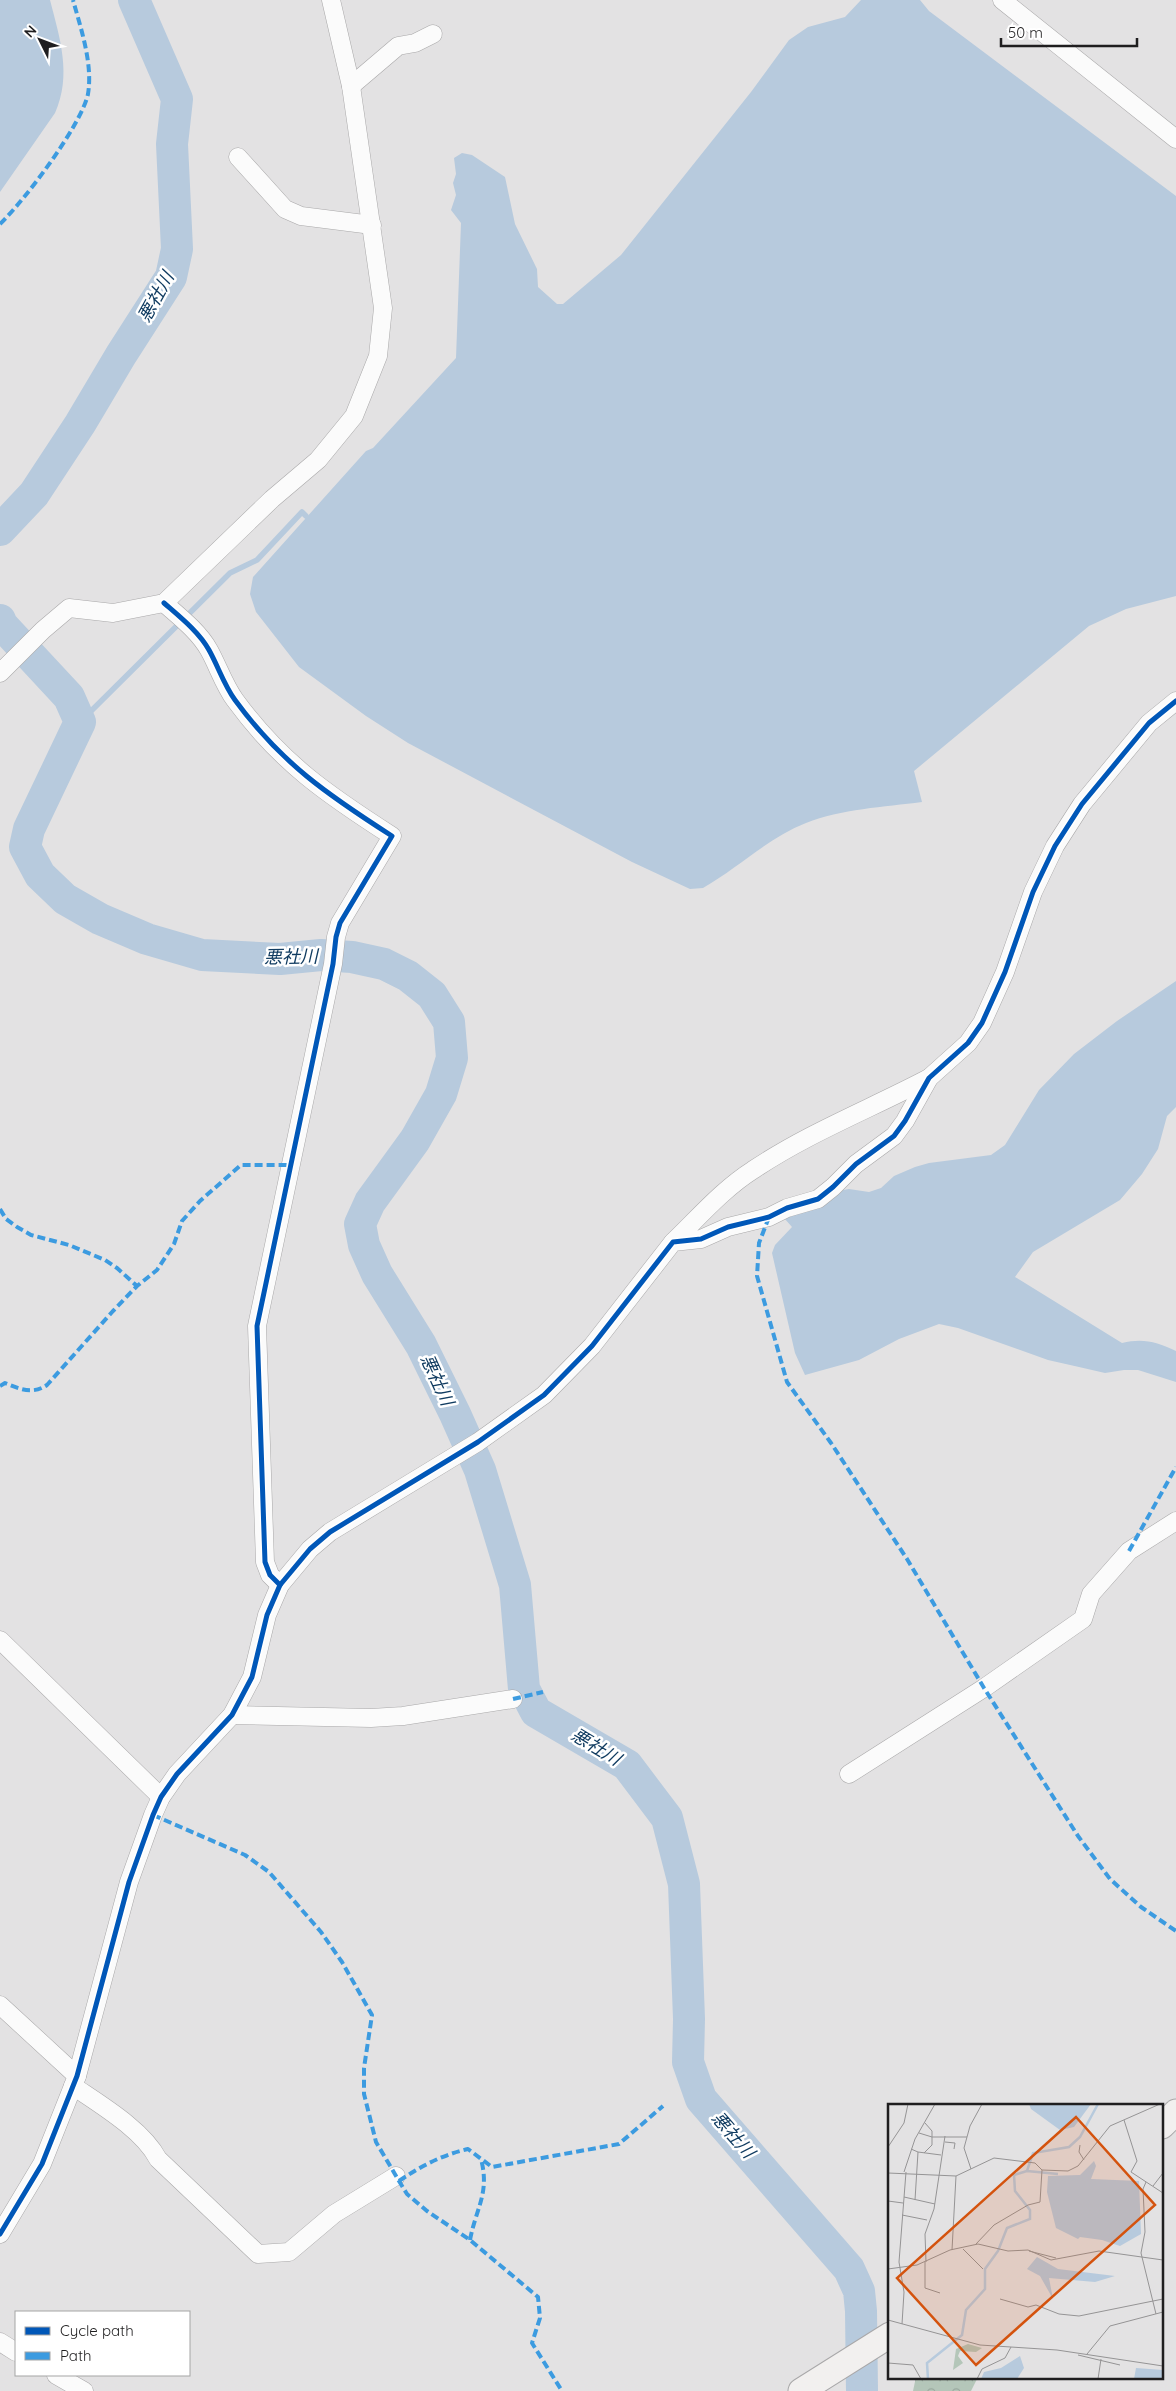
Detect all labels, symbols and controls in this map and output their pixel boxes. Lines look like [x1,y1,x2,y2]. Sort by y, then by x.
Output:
north arrow [15,15,65,65]
scale bar [1001,15,1137,47]
text: N [20,21,40,41]
text: 50 m [1008,23,1043,42]
water label: 悪社川 [132,266,180,326]
water label: 悪社川 [264,944,320,968]
water label: 悪社川 [416,1350,460,1411]
water label: 悪社川 [567,1723,627,1771]
inset map [888,2104,1164,2378]
water label: 悪社川 [707,2107,761,2164]
legend [15,2311,190,2376]
text: Cycle path [60,2321,134,2340]
text: Path [60,2346,92,2365]

